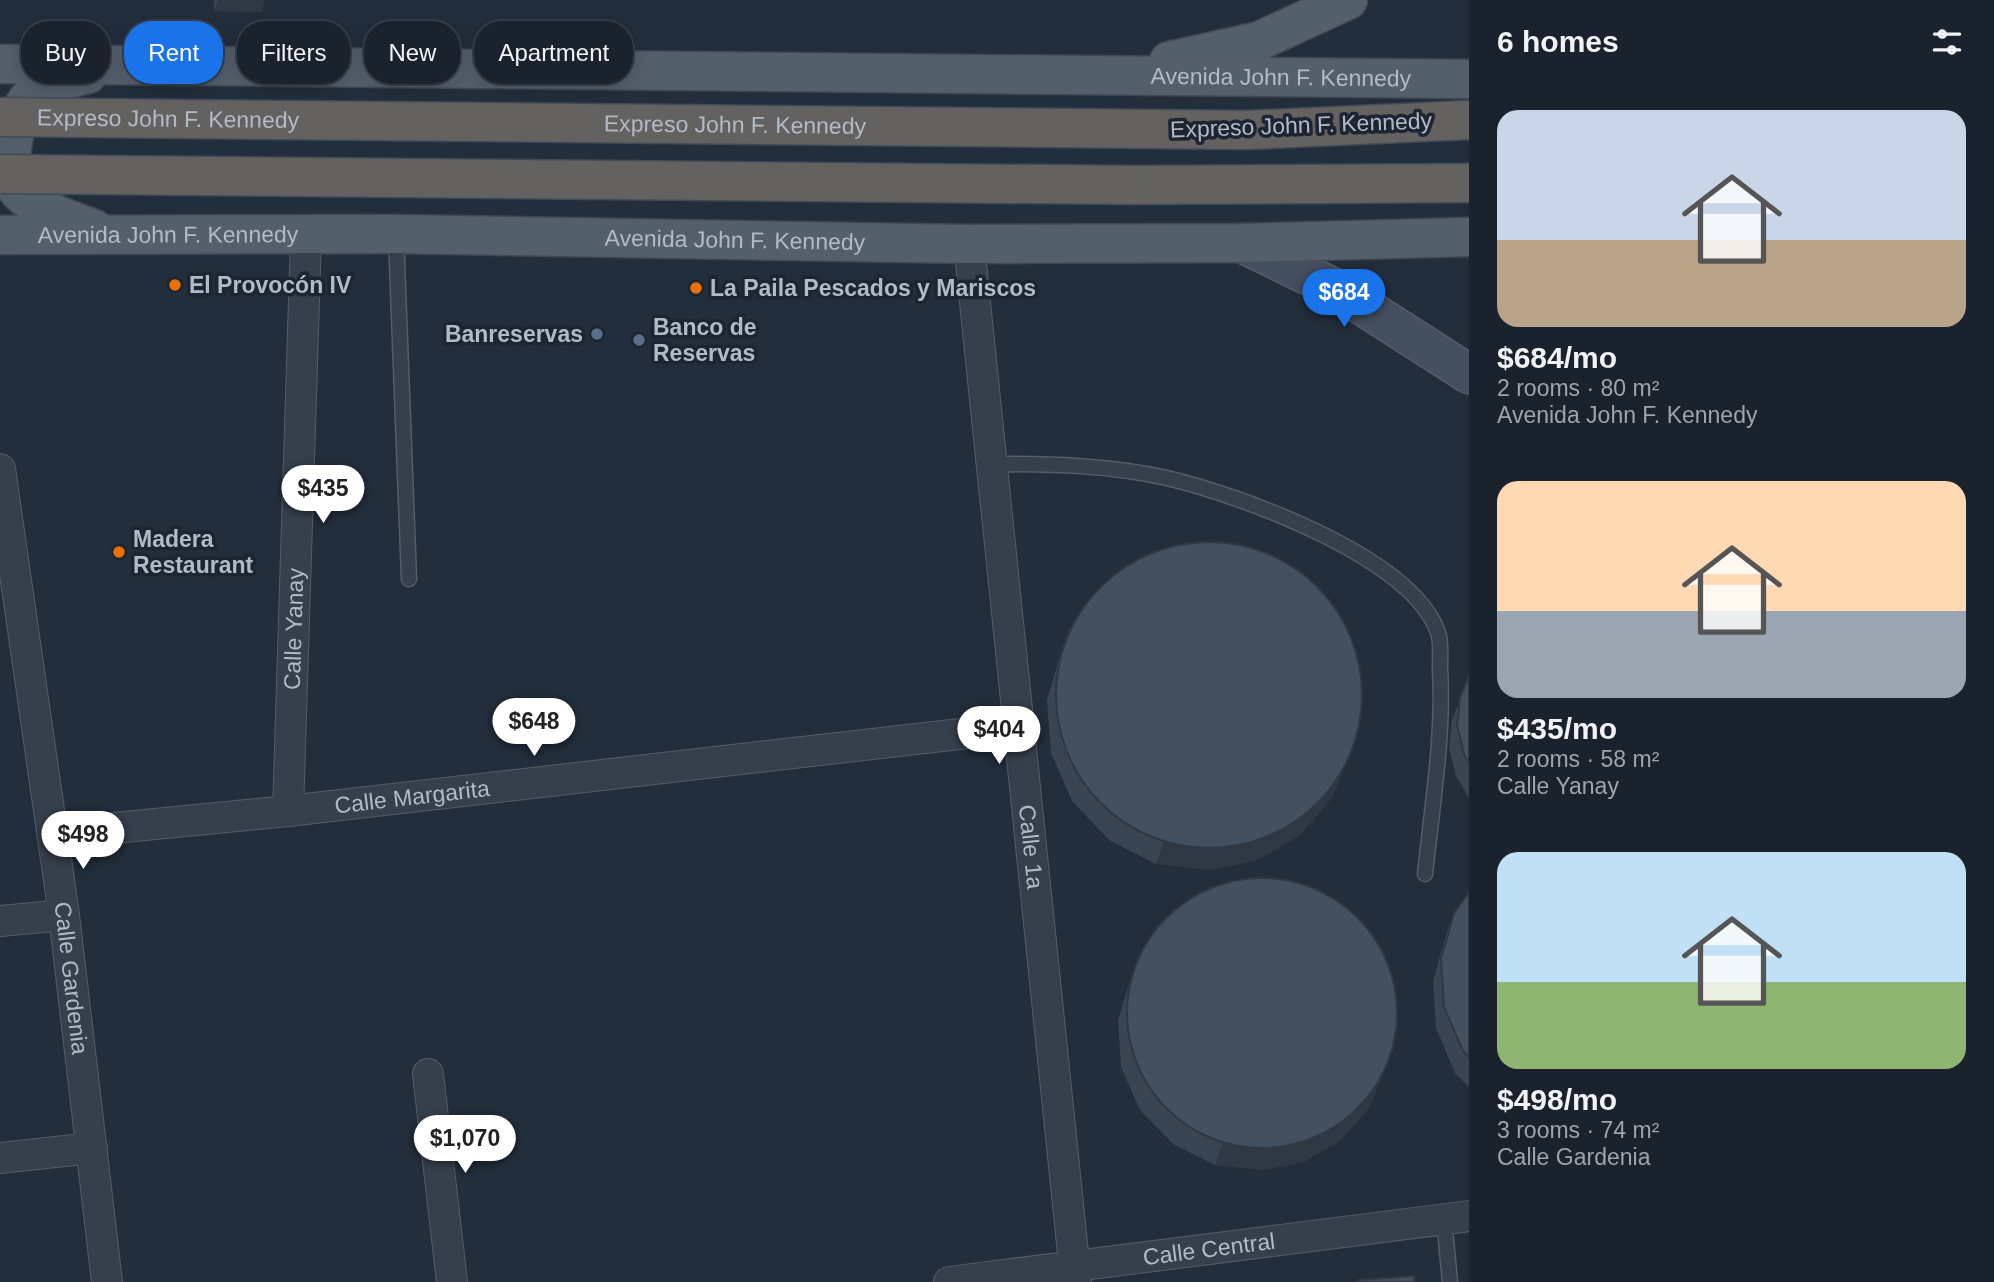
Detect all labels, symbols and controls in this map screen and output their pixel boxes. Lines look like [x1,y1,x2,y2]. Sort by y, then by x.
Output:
chip: Buy [21,21,110,84]
chip: Rent [124,21,223,84]
chip: Filters [237,21,350,84]
chip: New [364,21,460,84]
chip: Apartment [474,21,633,84]
icon: filters [1928,23,1966,61]
text: 6 homes [1497,25,1619,58]
street label: Avenida John F. Kennedy [1151,63,1412,91]
street label: Expreso John F. Kennedy [37,104,300,133]
street label: Expreso John F. Kennedy [1170,107,1433,143]
street label: Expreso John F. Kennedy [604,110,867,139]
icon: home [1669,156,1795,282]
street label: Avenida John F. Kennedy [38,221,299,248]
street label: Avenida John F. Kennedy [604,225,866,255]
pin: $684 [1303,270,1385,329]
place label: El Provocón IV [189,272,352,298]
place label: La Paila Pescados y Mariscos [710,275,1036,301]
marker: El Provocón IV [167,277,183,293]
text: $684 [1318,279,1370,305]
marker: La Paila Pescados y Mariscos [688,280,704,296]
place label: Banco de Reservas [653,314,757,366]
place label: Banreservas [445,321,583,347]
marker: Banreservas [589,326,605,342]
marker: Banco de Reservas [631,332,647,348]
text: $684/mo [1497,341,1617,374]
text: 2 rooms · 80 m² [1497,375,1659,401]
text: Avenida John F. Kennedy [1497,402,1757,428]
pin: $435 [282,466,364,525]
text: $435 [297,475,349,501]
place label: Madera Restaurant [133,526,253,578]
icon: home [1669,527,1795,653]
marker: Madera Restaurant [111,544,127,560]
street label: Calle Yanay [279,567,309,690]
pin: $648 [493,698,575,758]
pin: $404 [958,706,1040,766]
text: $648 [508,708,560,734]
text: $435/mo [1497,712,1617,745]
text: $404 [973,716,1025,742]
text: 2 rooms · 58 m² [1497,746,1659,772]
text: Calle Yanay [1497,773,1619,799]
street label: Calle Margarita [333,775,491,819]
street label: Calle 1a [1014,803,1048,890]
pin: $498 [42,812,124,871]
text: $498 [57,821,109,847]
icon: home [1669,898,1795,1024]
street label: Calle Gardenia [49,900,93,1056]
text: $498/mo [1497,1083,1617,1116]
pin: $1,070 [408,1116,522,1175]
text: 3 rooms · 74 m² [1497,1117,1659,1143]
text: $1,070 [430,1125,500,1151]
text: Calle Gardenia [1497,1144,1650,1170]
street label: Calle Central [1141,1228,1277,1270]

